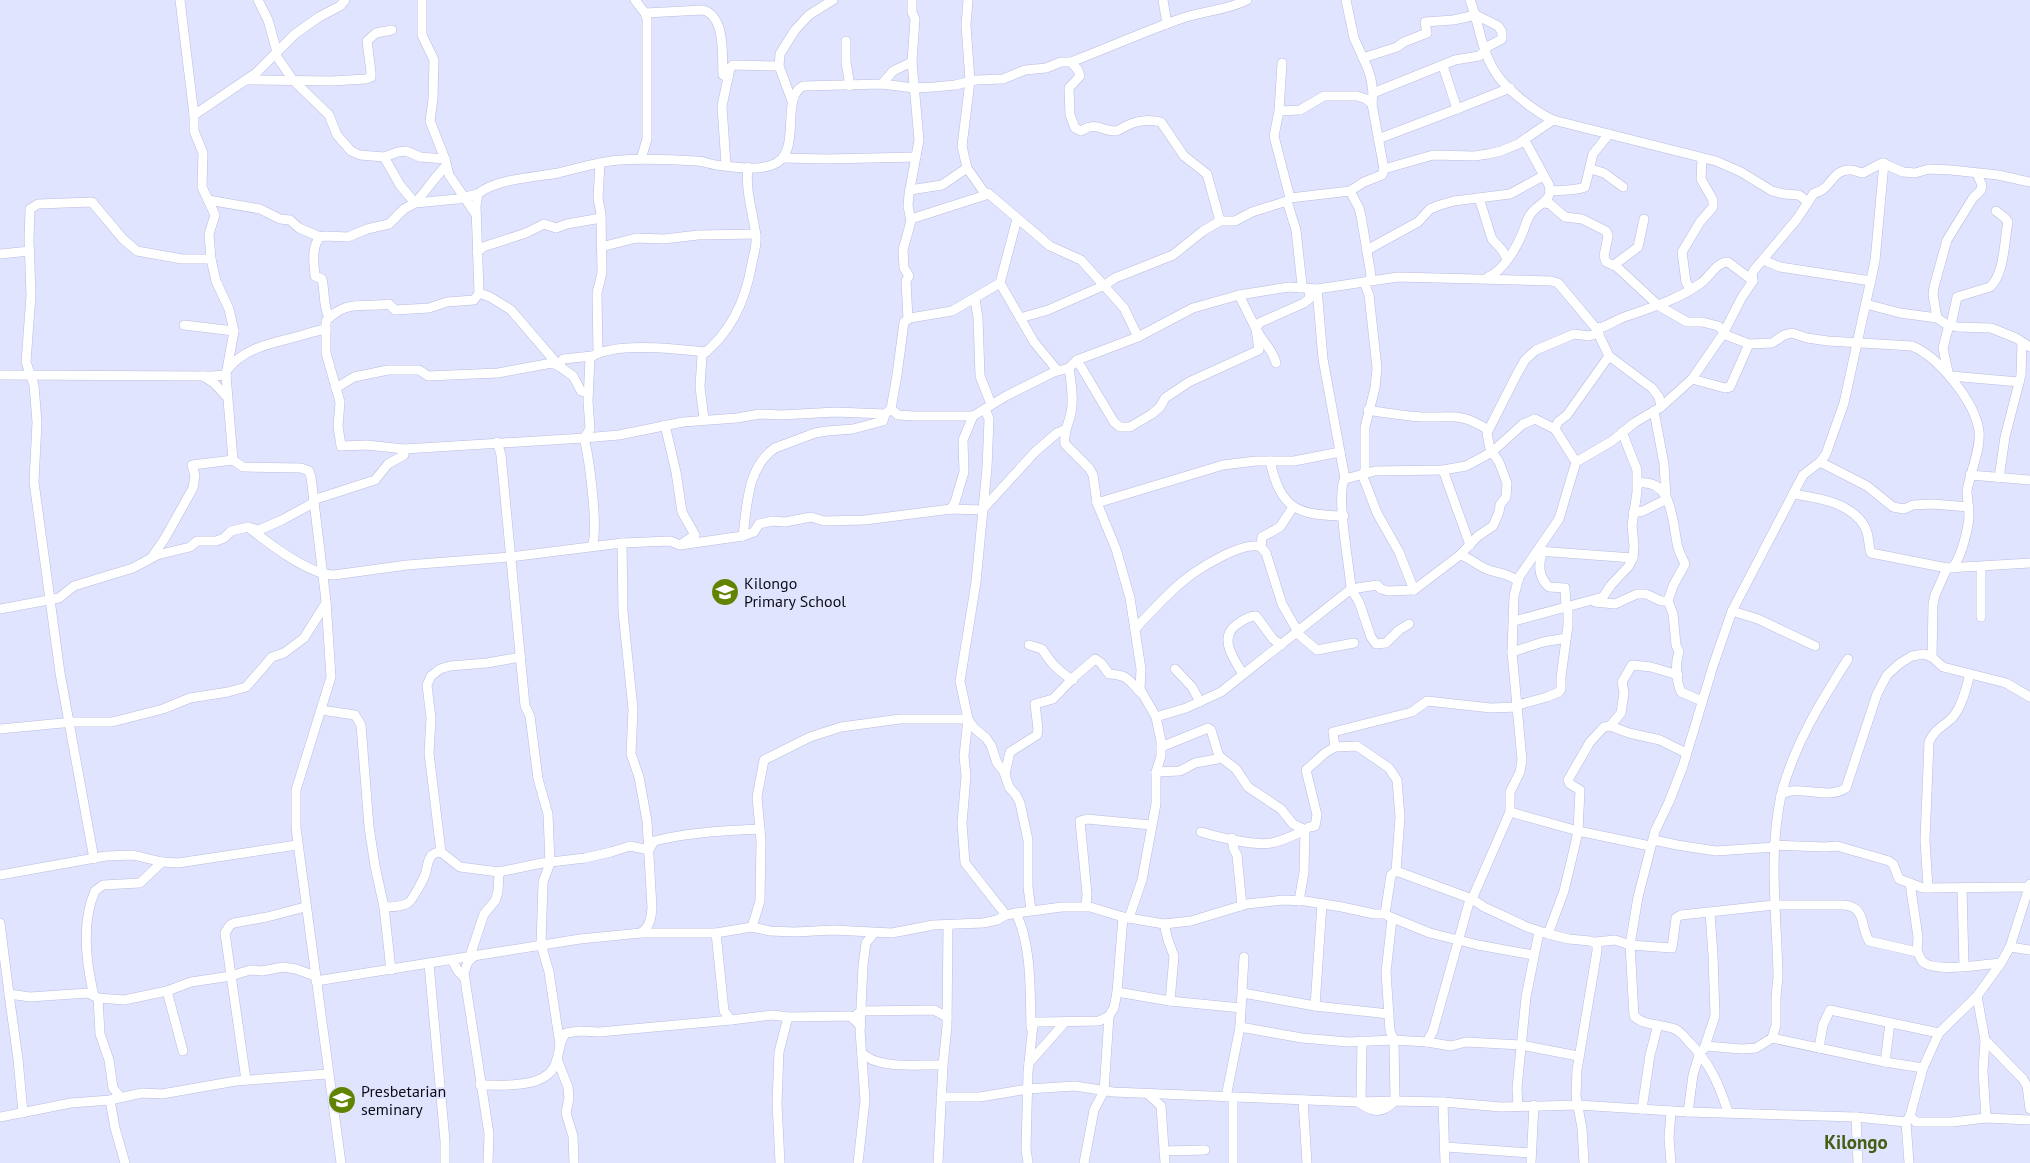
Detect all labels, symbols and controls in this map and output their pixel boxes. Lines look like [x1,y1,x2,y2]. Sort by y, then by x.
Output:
place label: Kilongo Primary School [744,573,846,611]
school or university icon: Kilongo Primary School [710,577,740,607]
place label: Presbetarian seminary [361,1081,446,1119]
school or university icon: Presbetarian seminary [327,1085,357,1115]
district label: Kilongo [1824,1130,1888,1154]

